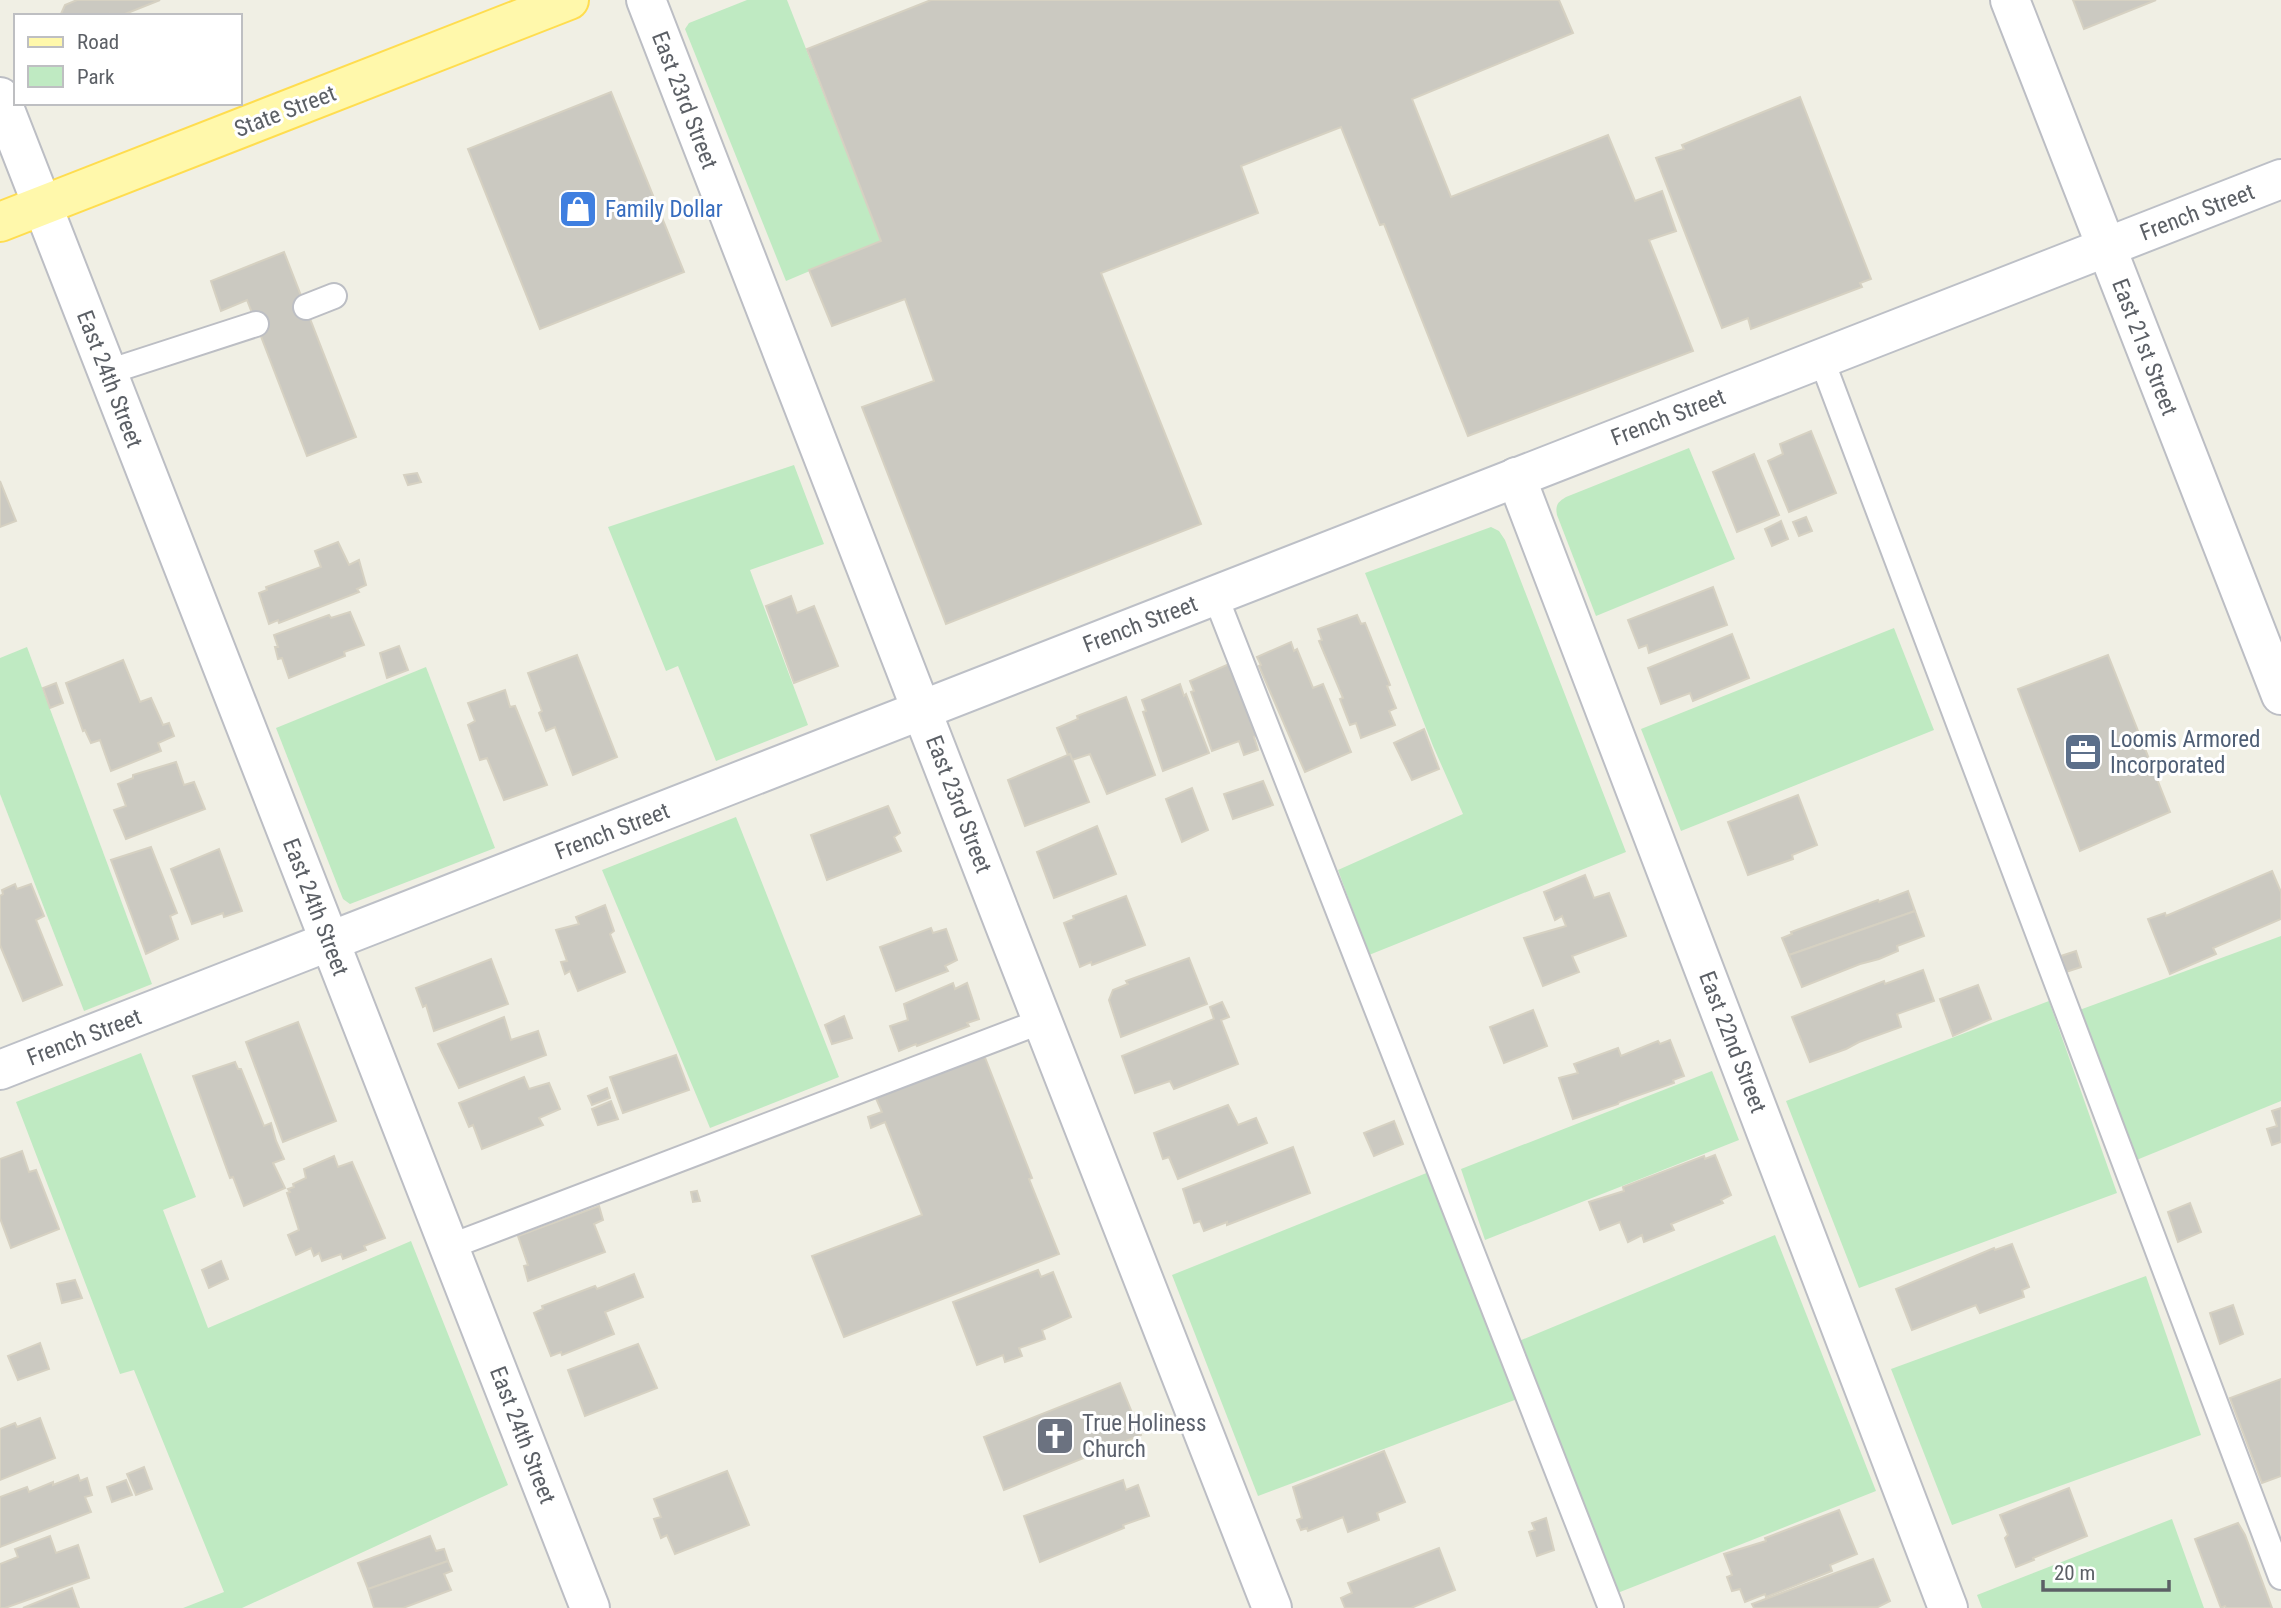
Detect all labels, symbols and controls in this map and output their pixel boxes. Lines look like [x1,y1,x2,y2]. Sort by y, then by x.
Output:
legend [14,14,242,105]
street label: East 23rd Street [646,28,723,173]
text: Road [77,30,119,54]
text: Park [77,65,115,89]
street label: State Street [231,80,340,143]
street label: French Street [2136,178,2258,247]
shop icon: Family Dollar [557,188,599,230]
place label: Family Dollar [605,196,723,223]
street label: East 21st Street [2106,275,2183,419]
street label: East 24th Street [71,307,148,452]
street label: French Street [1607,383,1729,452]
street label: French Street [1079,590,1201,659]
place label: Loomis Armored Incorporated [2110,726,2261,779]
office icon: Loomis Armored Incorporated [2062,731,2104,773]
street label: East 23rd Street [920,732,997,877]
street label: French Street [551,797,673,866]
street label: East 24th Street [277,835,354,980]
street label: East 22nd Street [1693,968,1772,1117]
street label: French Street [23,1003,145,1072]
street label: East 24th Street [484,1363,561,1508]
place label: True Holiness Church [1082,1410,1207,1463]
church icon: True Holiness Church [1034,1415,1076,1457]
scale bar [2043,1548,2169,1592]
text: 20 m [2054,1561,2095,1585]

